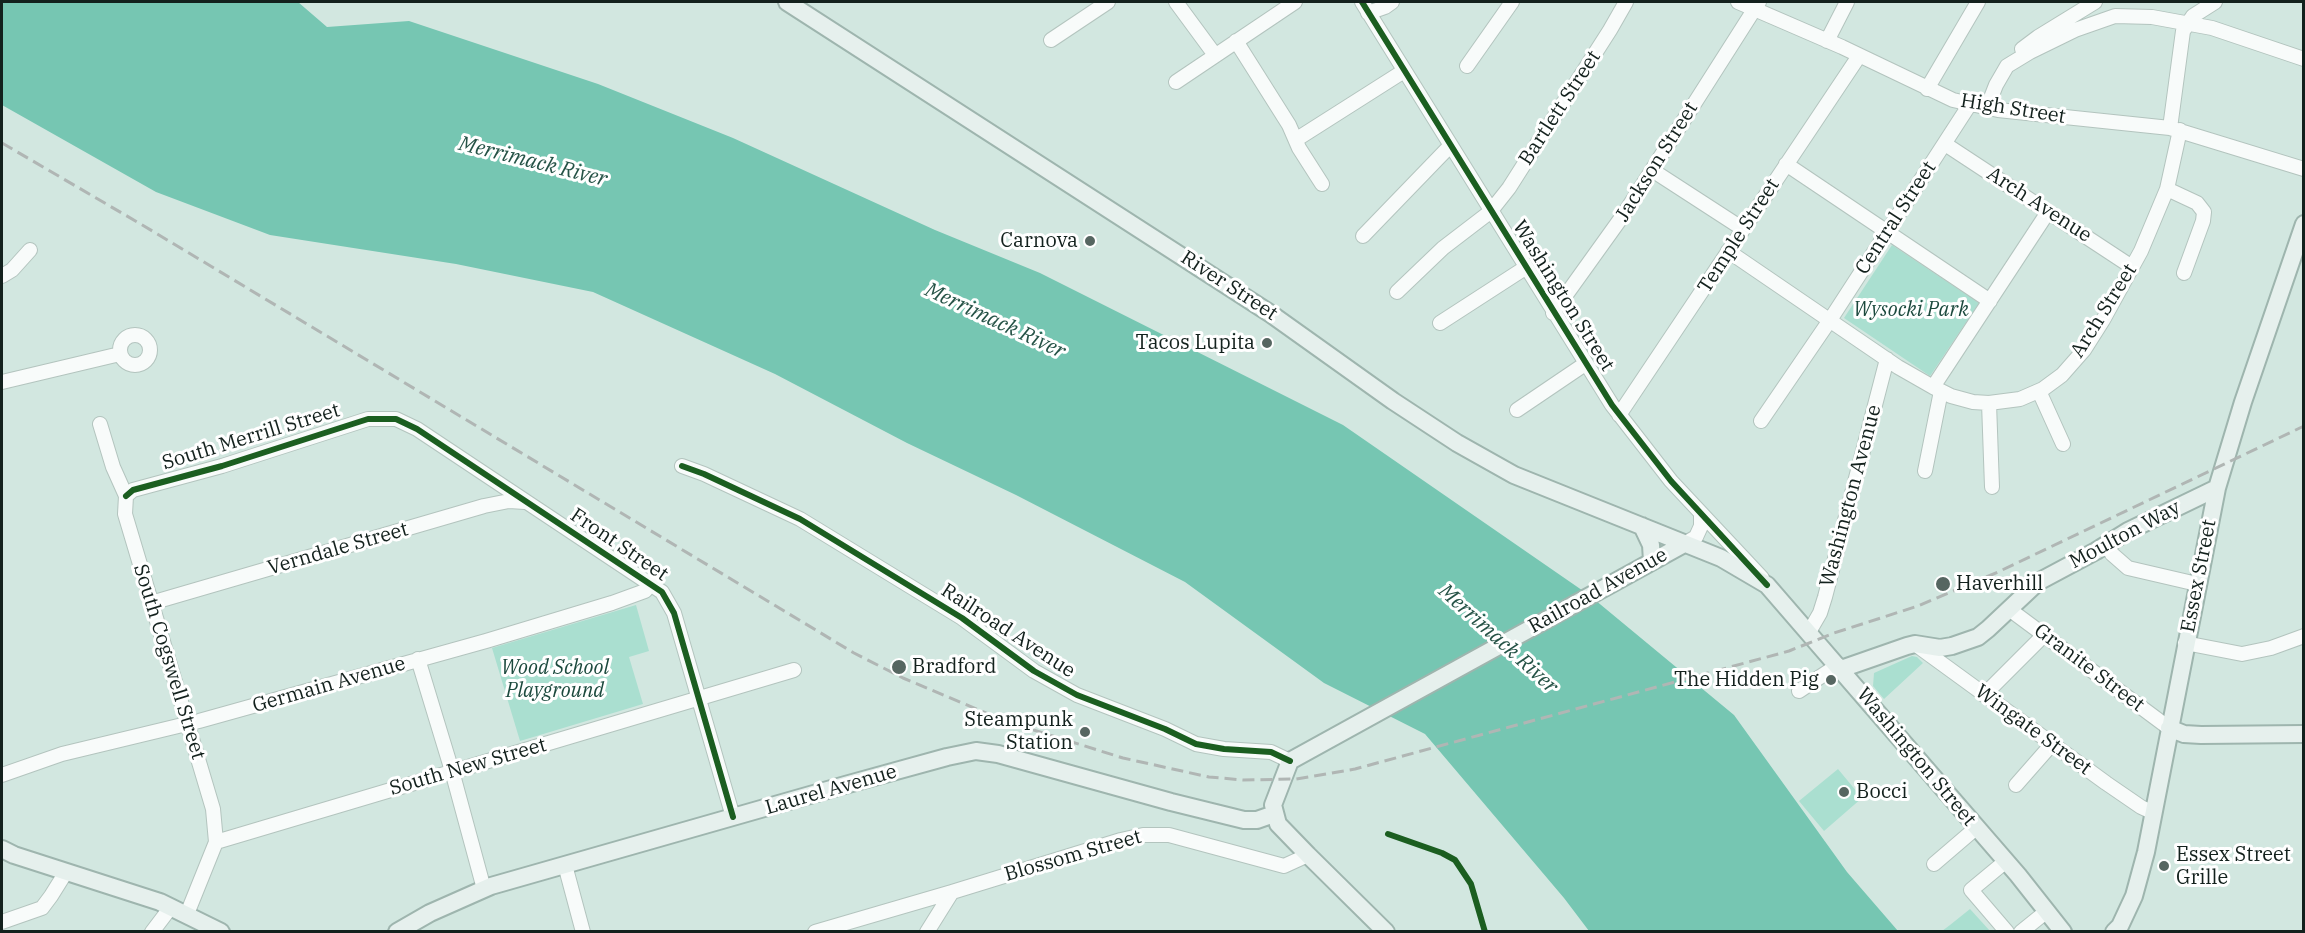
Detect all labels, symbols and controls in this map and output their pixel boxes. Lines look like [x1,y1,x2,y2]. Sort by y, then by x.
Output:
street label: Bartlett Street [1514,46,1606,170]
street label: High Street [1959,89,2067,129]
street label: Jackson Street [1611,98,1703,226]
water label: Merrimack River [456,131,610,193]
street label: Central Street [1851,157,1941,279]
street label: Arch Avenue [1982,162,2096,248]
street label: Temple Street [1693,174,1785,298]
street label: Washington Street [1507,216,1619,376]
place label: Carnova [1000,229,1078,253]
marker: Carnova [1083,234,1097,248]
street label: River Street [1176,246,1282,326]
street label: Arch Street [2066,260,2142,362]
water label: Merrimack River [921,277,1069,365]
park label: Wysocki Park [1853,298,1969,322]
place label: Tacos Lupita [1135,331,1255,355]
marker: Tacos Lupita [1260,336,1274,350]
street label: South Merrill Street [159,399,343,475]
street label: Washington Avenue [1815,402,1887,590]
street label: Moulton Way [2065,496,2185,574]
street label: Front Street [566,504,672,586]
street label: Verndale Street [265,517,411,581]
street label: Essex Street [2176,517,2222,635]
street label: Railroad Avenue [1524,543,1672,639]
street label: South Cogswell Street [128,561,210,763]
place label: Haverhill [1956,572,2043,596]
marker: Haverhill [1934,575,1952,593]
street label: Railroad Avenue [936,579,1080,683]
water label: Merrimack River [1433,579,1563,699]
street label: Granite Street [2029,619,2149,717]
street label: Germain Avenue [250,652,408,718]
place label: Bradford [912,655,996,679]
park label: Wood School Playground [501,656,609,703]
marker: Bradford [890,658,908,676]
place label: The Hidden Pig [1674,668,1819,692]
marker: The Hidden Pig [1824,673,1838,687]
street label: Wingate Street [1970,680,2096,780]
street label: Washington Street [1851,683,1981,831]
place label: Steampunk Station [964,708,1073,755]
marker: Steampunk Station [1078,725,1092,739]
street label: South New Street [387,733,549,801]
street label: Laurel Avenue [763,760,899,820]
place label: Bocci [1856,780,1908,804]
marker: Bocci [1837,785,1851,799]
street label: Blossom Street [1002,825,1144,887]
place label: Essex Street Grille [2176,843,2291,890]
marker: Essex Street Grille [2157,859,2171,873]

